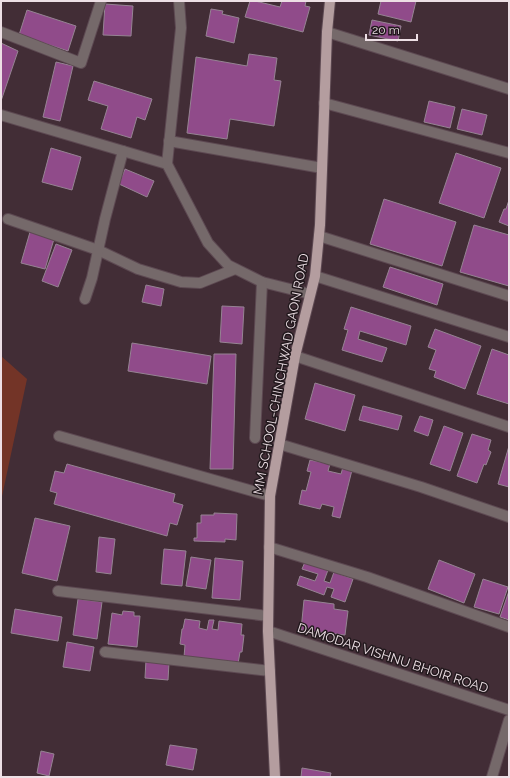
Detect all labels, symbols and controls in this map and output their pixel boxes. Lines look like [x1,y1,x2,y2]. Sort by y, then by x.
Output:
scale bar [366,16,417,42]
text: 20 m [372,23,400,37]
street label: MM SCHOOL-CHINCHWAD GAON ROAD [250,252,312,496]
street label: DAMODAR VISHNU BHOIR ROAD [296,620,490,696]

